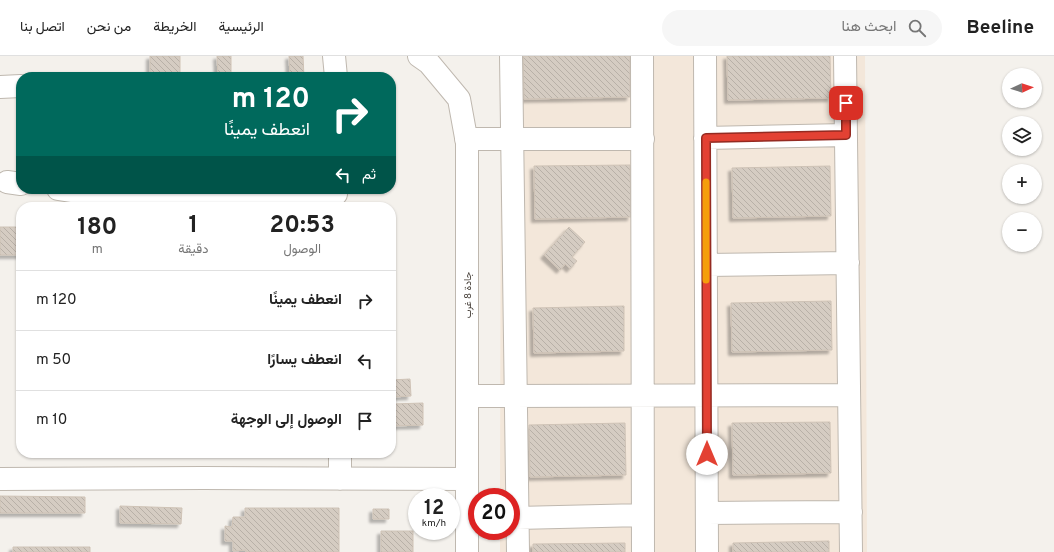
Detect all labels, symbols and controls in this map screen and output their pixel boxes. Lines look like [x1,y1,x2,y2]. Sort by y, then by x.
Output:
search box [662,10,942,46]
text: Beeline [966,16,1034,40]
icon: search [906,17,928,39]
text: ابحث هنا [841,18,896,37]
text: اتصل بنا [20,19,65,36]
text: من نحن [87,19,131,36]
text: الخريطة [153,19,197,36]
text: الرئيسية [219,19,264,36]
north arrow [1002,68,1042,108]
map controls [1002,68,1042,252]
text: 120 m [232,82,310,118]
pin [829,86,863,120]
icon: right [324,88,376,140]
icon: arrive [835,92,857,114]
button: layers [1002,116,1042,156]
text: انعطف يمينًا [224,119,310,142]
icon: left [332,164,354,186]
button: + [1002,164,1042,204]
text: ثم [362,166,376,185]
text: 1 [189,211,198,241]
text: 20:53 [270,211,335,241]
button: − [1002,212,1042,252]
text: 180 [77,213,117,243]
text: m [92,242,103,258]
text: دقيقة [178,242,208,258]
text: الوصول [283,242,321,258]
street label: جادة 8 غرب [462,271,475,318]
icon: right [354,290,376,312]
text: 120 m [36,291,77,310]
text: انعطف يمينًا [269,291,342,310]
icon: left [354,350,376,372]
text: 50 m [36,351,71,370]
text: انعطف يسارًا [267,351,342,370]
icon: arrive [354,410,376,432]
text: 10 m [36,411,67,430]
text: الوصول إلى الوجهة [231,411,342,430]
position arrow [686,433,728,475]
speed limit sign: 20 [468,488,520,540]
text: 12 [424,496,444,522]
text: km/h [422,517,446,530]

